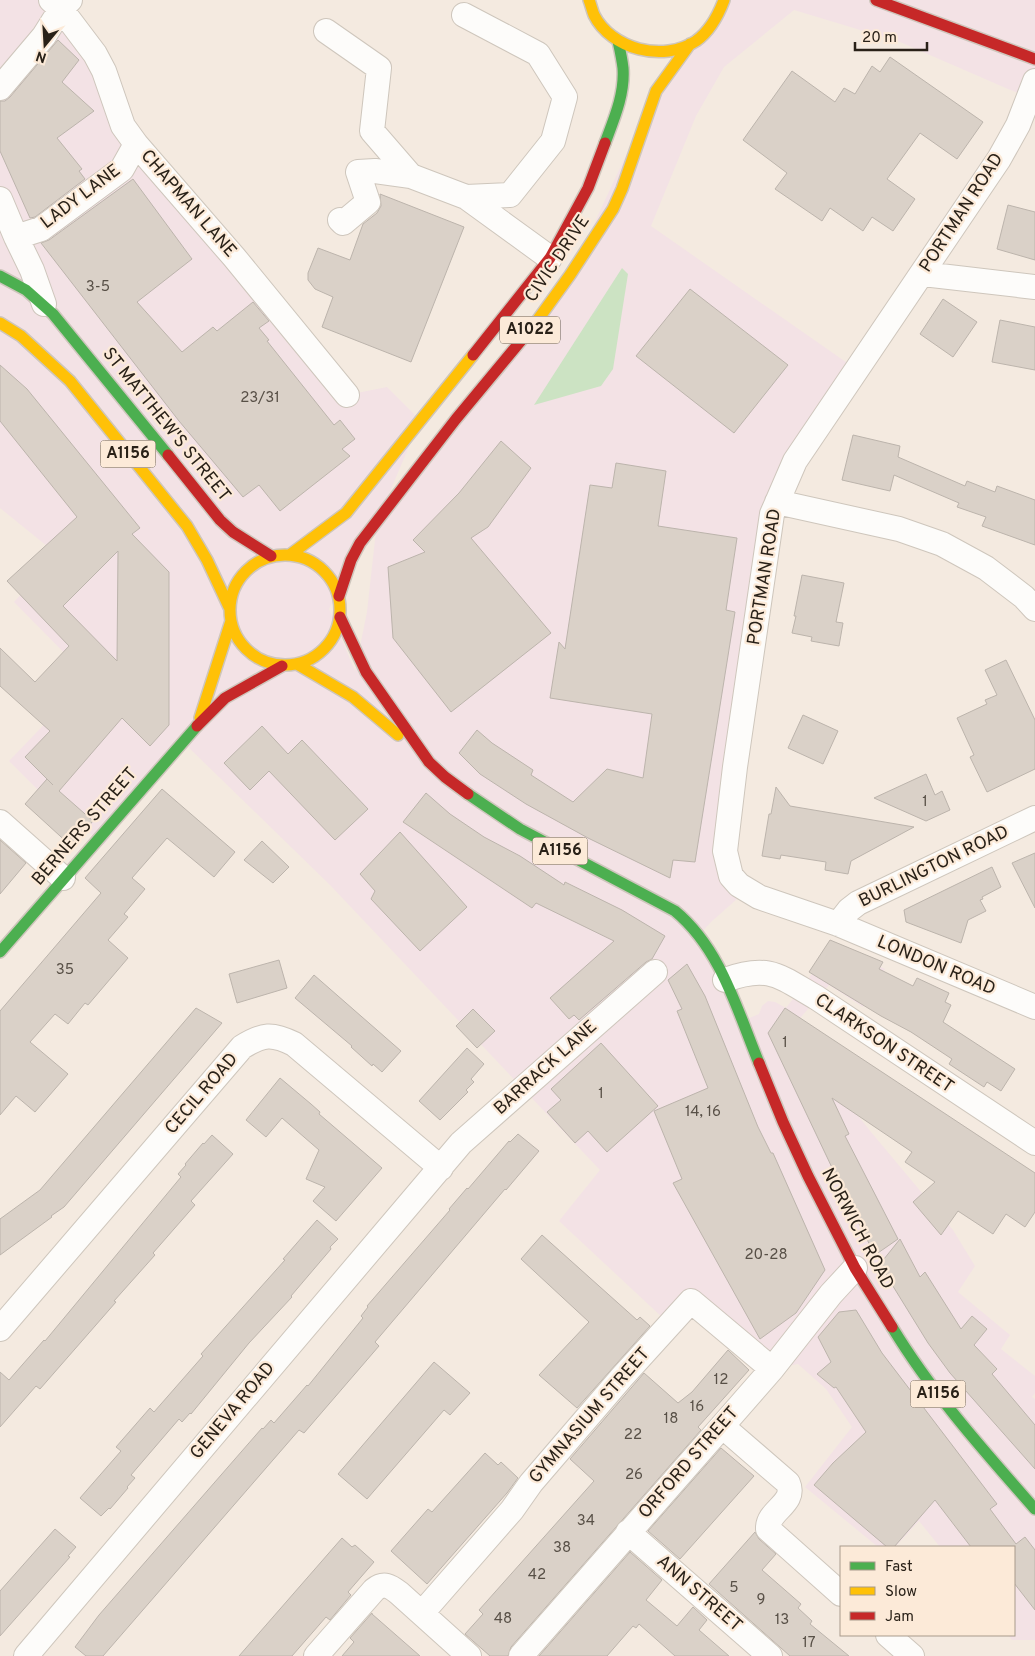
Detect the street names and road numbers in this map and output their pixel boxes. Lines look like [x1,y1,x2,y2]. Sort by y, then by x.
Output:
street label: CHAPMAN LANE [135,145,241,263]
street label: PORTMAN ROAD [915,149,1009,277]
street label: LADY LANE [36,159,126,235]
street label: CIVIC DRIVE [520,211,596,307]
road number: A1022 [500,316,560,344]
street label: ST MATTHEW'S STREET [97,343,235,507]
road number: A1156 [100,440,156,468]
street label: PORTMAN ROAD [743,507,787,647]
street label: BERNERS STREET [27,763,143,891]
street label: BURLINGTON ROAD [855,821,1013,913]
road number: A1156 [532,838,588,864]
street label: LONDON ROAD [873,931,999,1001]
street label: CLARKSON STREET [810,989,958,1099]
street label: BARRACK LANE [490,1016,602,1120]
street label: CECIL ROAD [160,1048,244,1140]
street label: NORWICH ROAD [815,1164,899,1294]
street label: GYMNASIUM STREET [524,1343,656,1489]
street label: GENEVA ROAD [185,1357,281,1465]
road number: A1156 [910,1380,966,1408]
street label: ORFORD STREET [634,1402,744,1524]
street label: ANN STREET [651,1550,747,1638]

